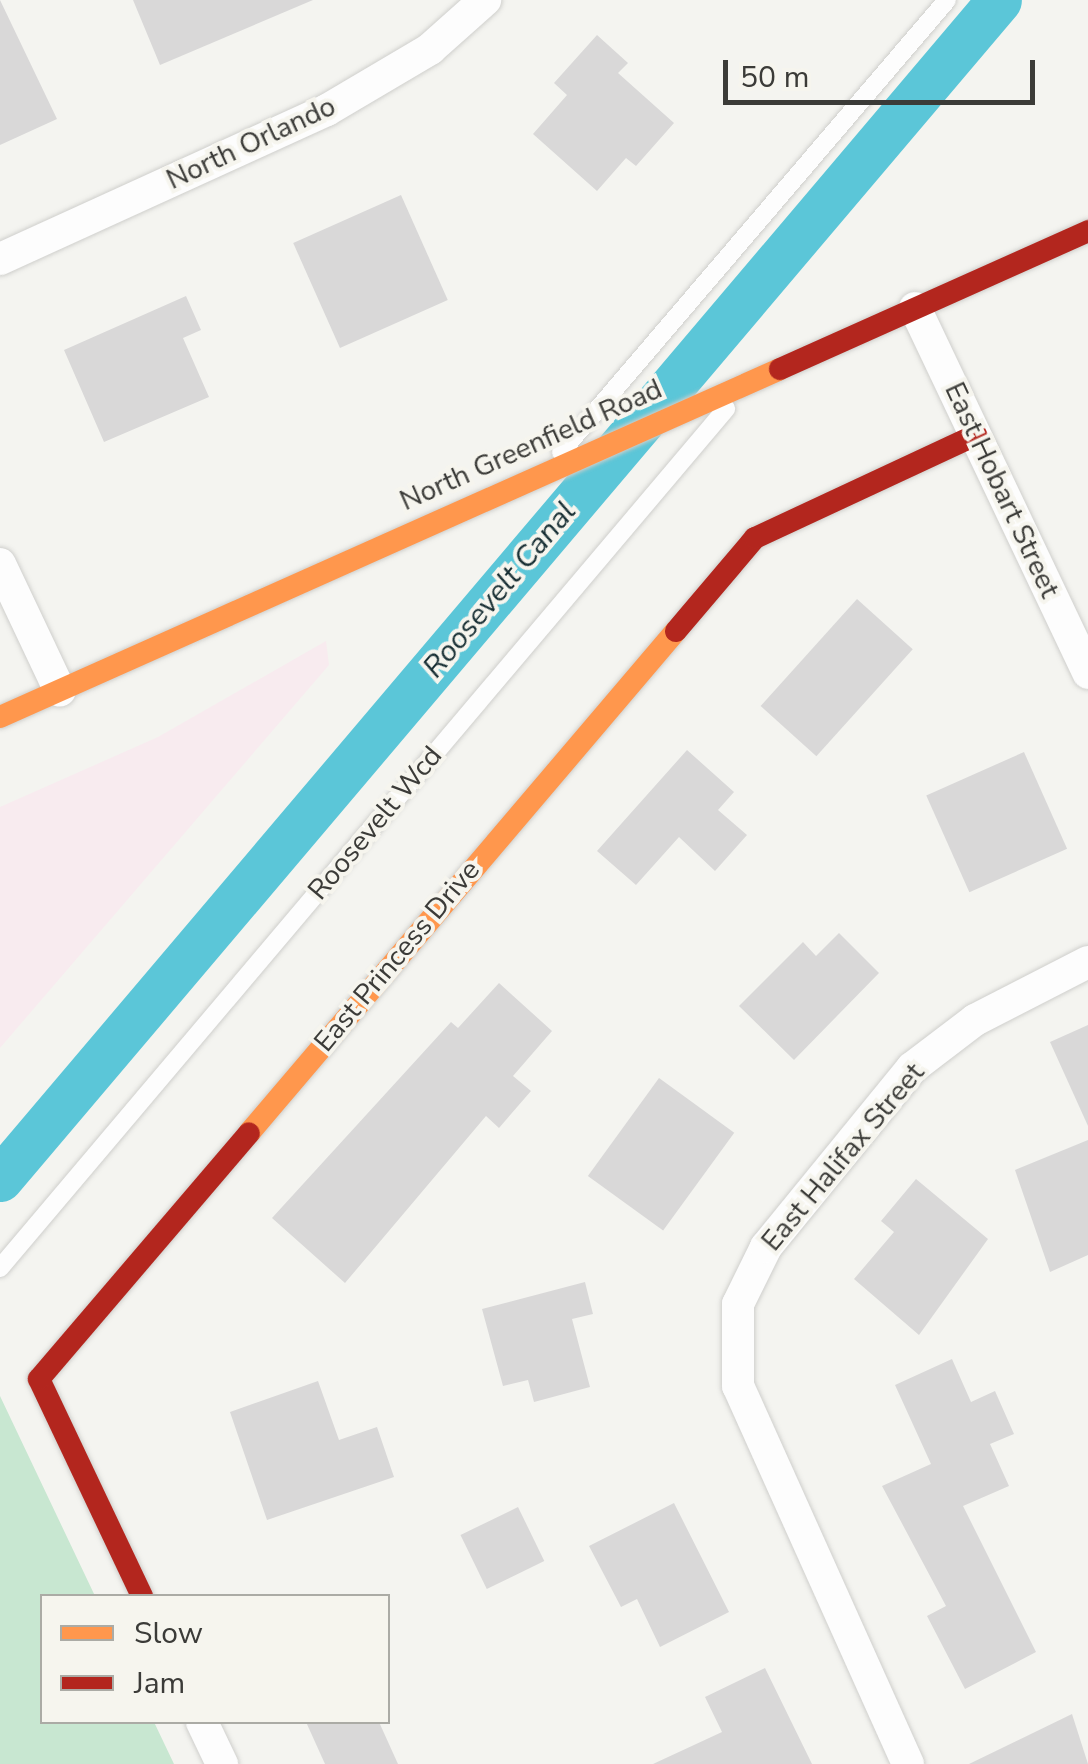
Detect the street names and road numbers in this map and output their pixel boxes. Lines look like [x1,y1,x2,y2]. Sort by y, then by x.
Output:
street label: North Orlando [161,89,341,197]
street label: North Greenfield Road [395,372,667,518]
street label: East Hobart Street [937,377,1067,603]
street label: Roosevelt Wcd [301,739,449,907]
street label: East Princess Drive [307,854,487,1058]
street label: East Halifax Street [755,1056,931,1258]

